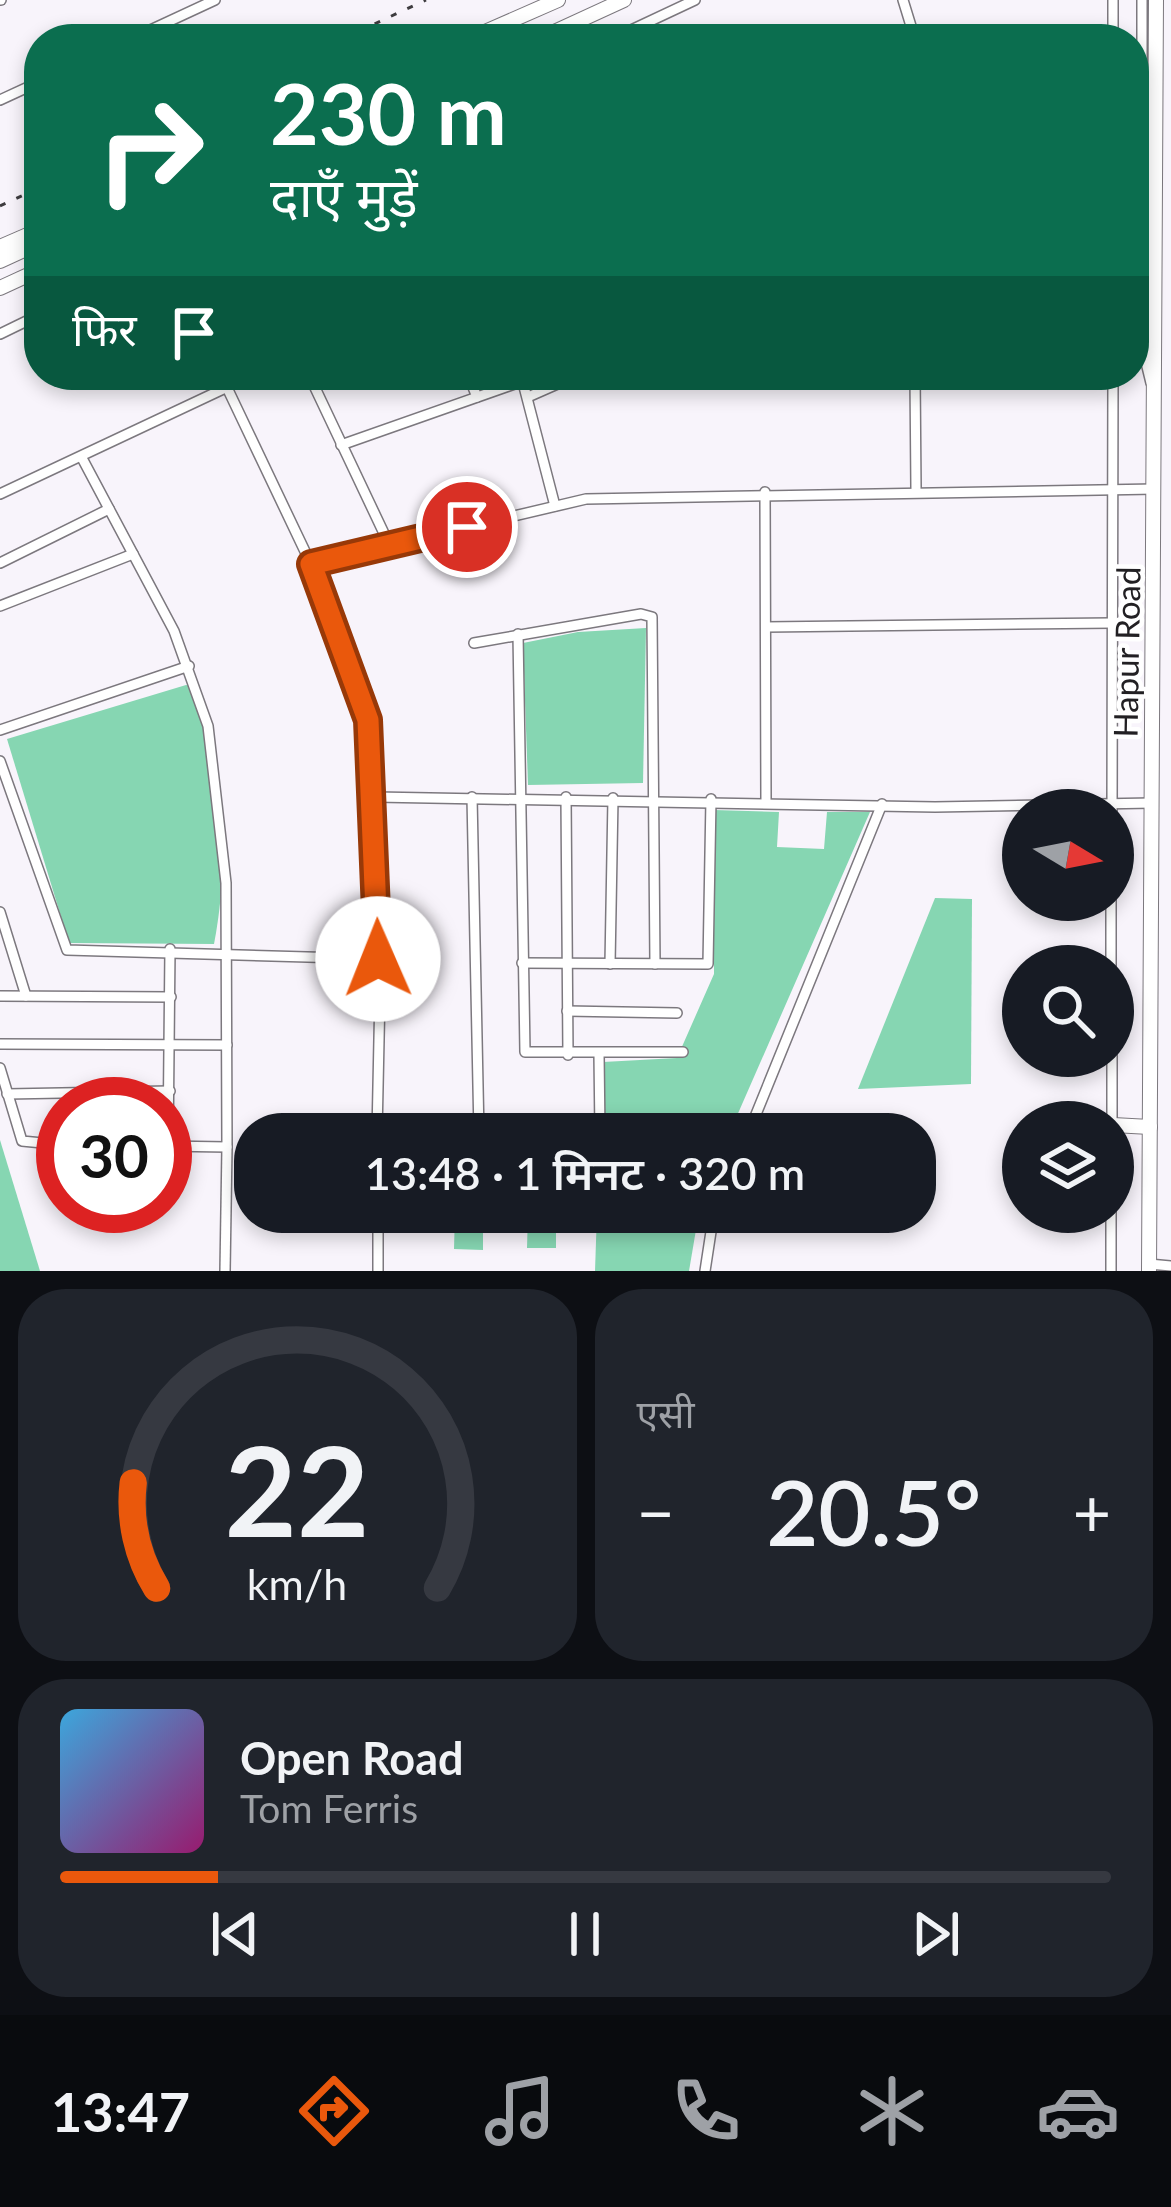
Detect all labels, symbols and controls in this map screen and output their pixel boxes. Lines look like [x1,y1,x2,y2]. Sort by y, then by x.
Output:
text: 230 m [270,62,507,163]
icon: right [72,72,228,228]
text: दाएँ मुड़ें [270,164,418,229]
icon: arrive [161,300,227,366]
text: फिर [72,302,137,356]
pin [416,476,518,578]
icon: arrive [434,494,500,560]
street label: Hapur Road [1105,566,1147,738]
north arrow [1002,789,1134,921]
map controls [1002,789,1134,1233]
position arrow [315,896,441,1022]
button: search [1002,945,1134,1077]
speed limit sign: 30 [36,1077,192,1233]
button: layers [1002,1101,1134,1233]
text: 13:48 · 1 मिनट · 320 m [365,1146,805,1200]
text: एसी [637,1390,695,1436]
text: 22 [225,1414,370,1564]
text: 20.5° [766,1457,981,1565]
text: − [637,1472,675,1551]
text: + [1073,1472,1111,1551]
text: km/h [247,1558,347,1609]
text: Open Road [240,1731,464,1785]
text: Tom Ferris [240,1785,418,1831]
icon: previous [202,1901,268,1967]
icon: pause [552,1901,618,1967]
icon: next [903,1901,969,1967]
icon: directions [292,2069,376,2153]
icon: music [478,2069,562,2153]
icon: phone [664,2069,748,2153]
icon: climate [850,2069,934,2153]
icon: car [1036,2069,1120,2153]
text: 13:47 [51,2079,190,2144]

